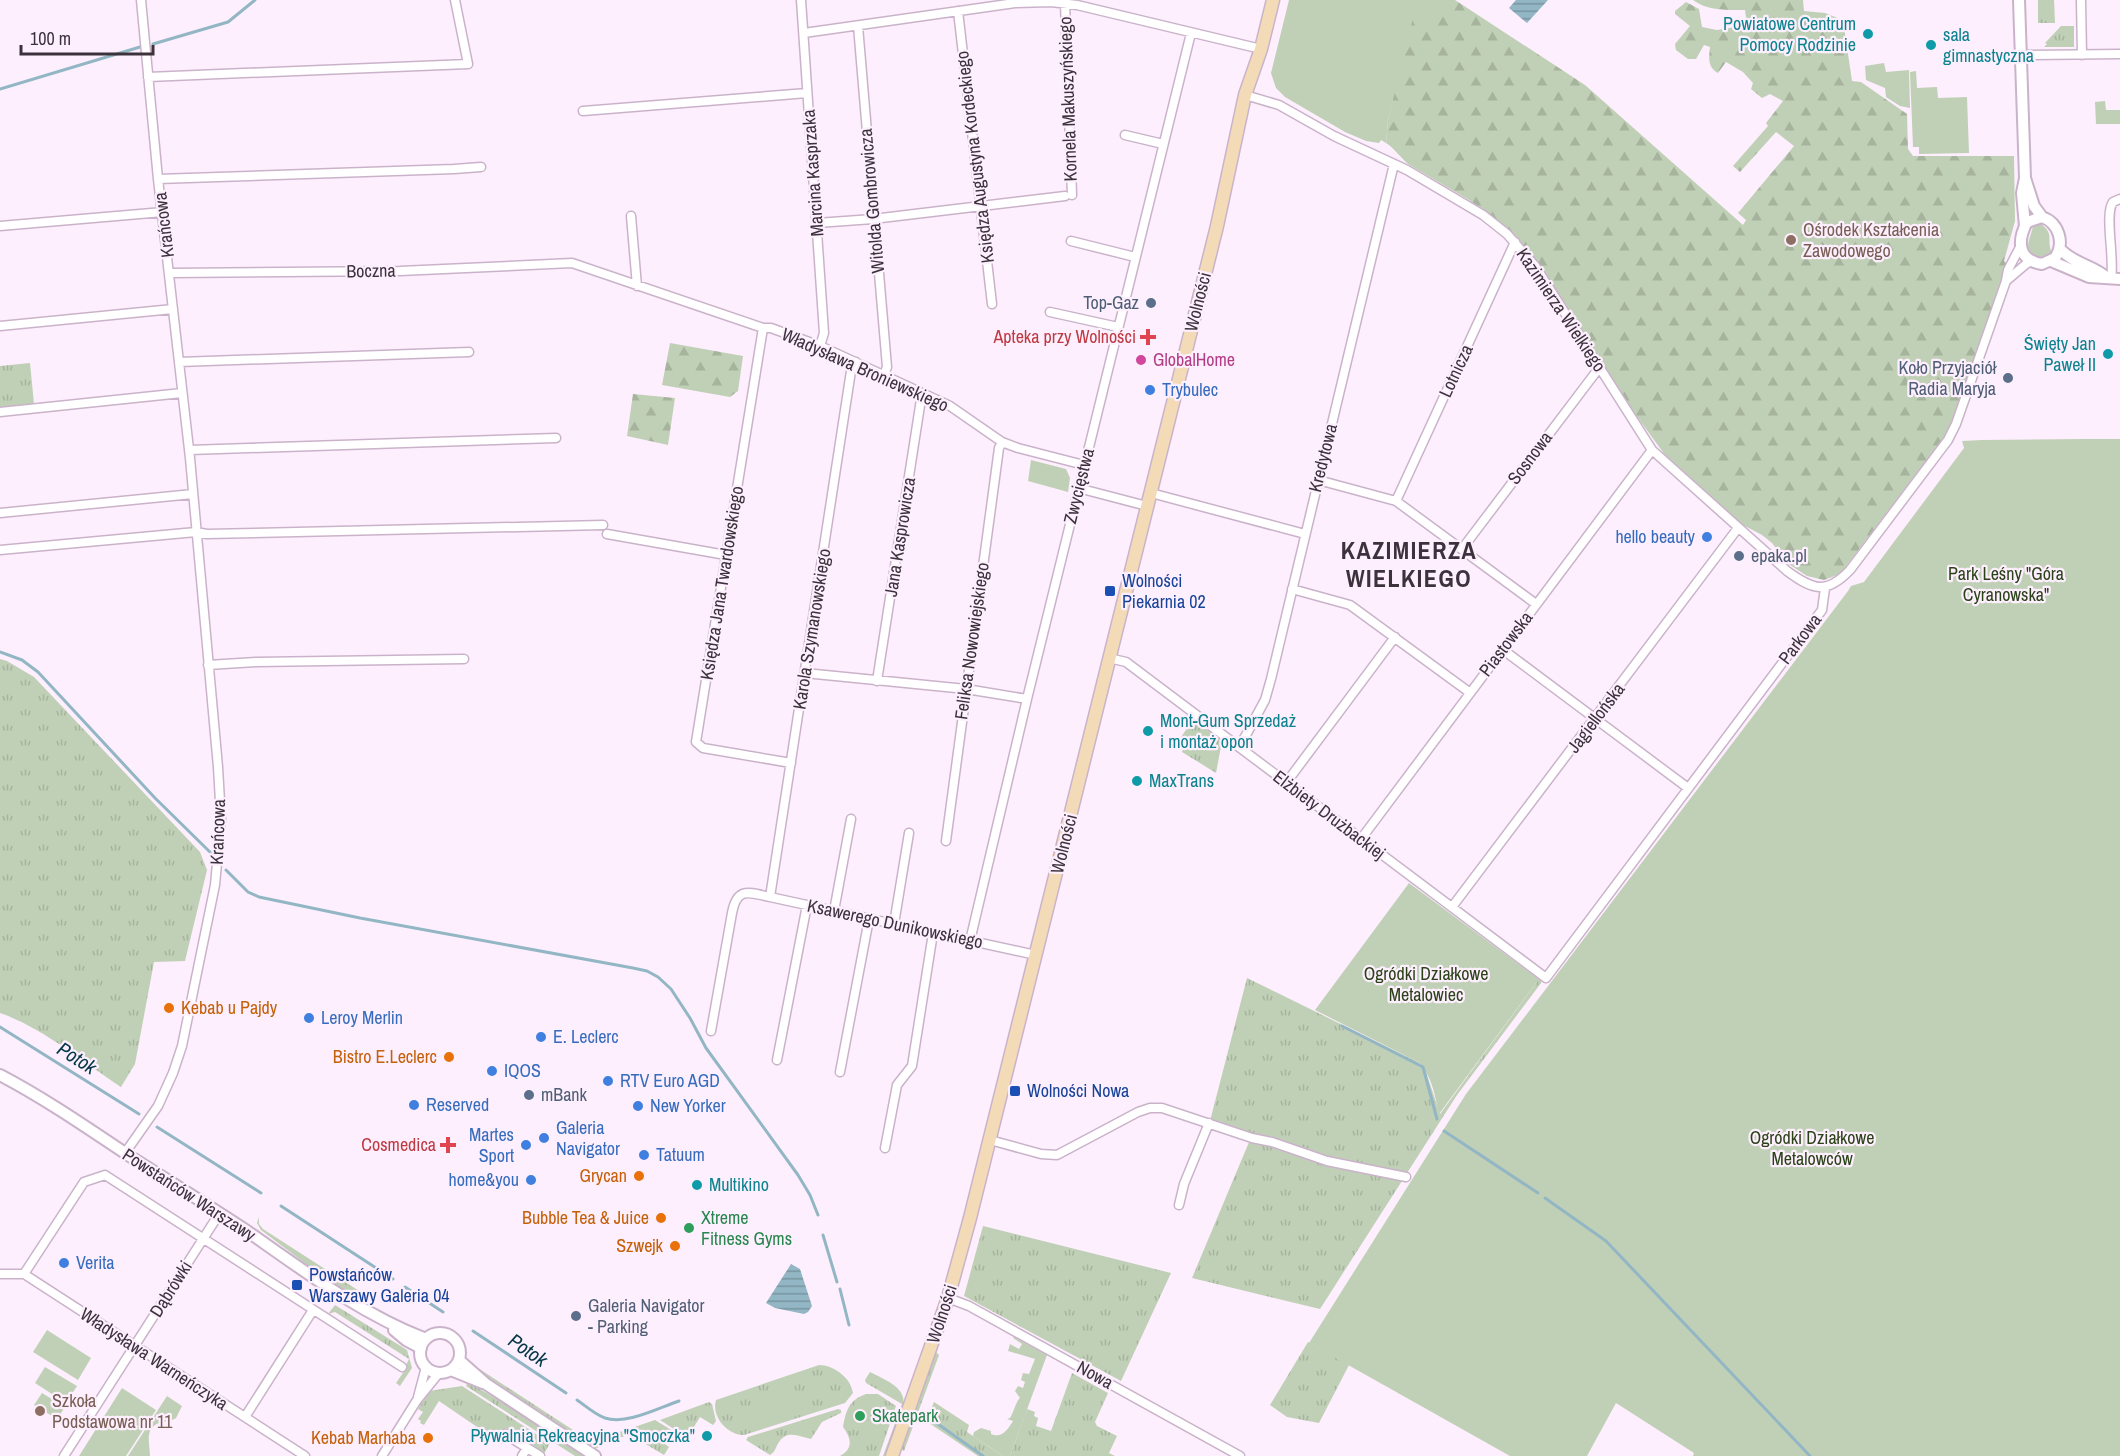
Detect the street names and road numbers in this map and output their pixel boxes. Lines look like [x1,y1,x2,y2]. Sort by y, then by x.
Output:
street label: Kornela Makuszyńskiego [1052,16,1083,182]
street label: Księdza Augustyna Kordeckiego [949,50,1000,264]
street label: Marcina Kasprzaka [796,109,829,237]
street label: Witolda Gombrowicza [853,128,890,274]
street label: Krańcowa [147,191,180,259]
street label: Kazimierza Wielkiego [1511,243,1612,377]
street label: Boczna [346,258,396,283]
street label: Wolności [1178,270,1217,334]
street label: Władysława Broniewskiego [778,321,953,418]
street label: Lotnicza [1432,340,1479,401]
street label: Kredytowa [1302,421,1343,495]
street label: Sosnowa [1501,426,1558,489]
street label: Zwycięstwa [1057,445,1100,526]
street label: Jana Kasprowicza [878,475,921,598]
street label: Księdza Jana Twardowskiego [694,484,749,682]
street label: Karola Szymanowskiego [786,547,837,711]
street label: Feliksa Nowowiejskiego [948,561,995,721]
street label: Piastowska [1473,606,1538,681]
street label: Parkowa [1772,608,1827,669]
street label: Jagiellońska [1561,677,1630,758]
street label: Elżbiety Drużbackiej [1268,764,1391,865]
street label: Krańcowa [204,799,231,865]
street label: Wolności [1044,812,1083,876]
street label: Ksawerego Dunikowskiego [805,893,985,954]
street label: Powstańców Warszawy [118,1142,261,1247]
street label: Dąbrówki [143,1256,198,1322]
street label: Wolności [920,1281,963,1346]
street label: Władysława Warneńczyka [75,1301,233,1416]
street label: Nowa [1073,1354,1118,1395]

